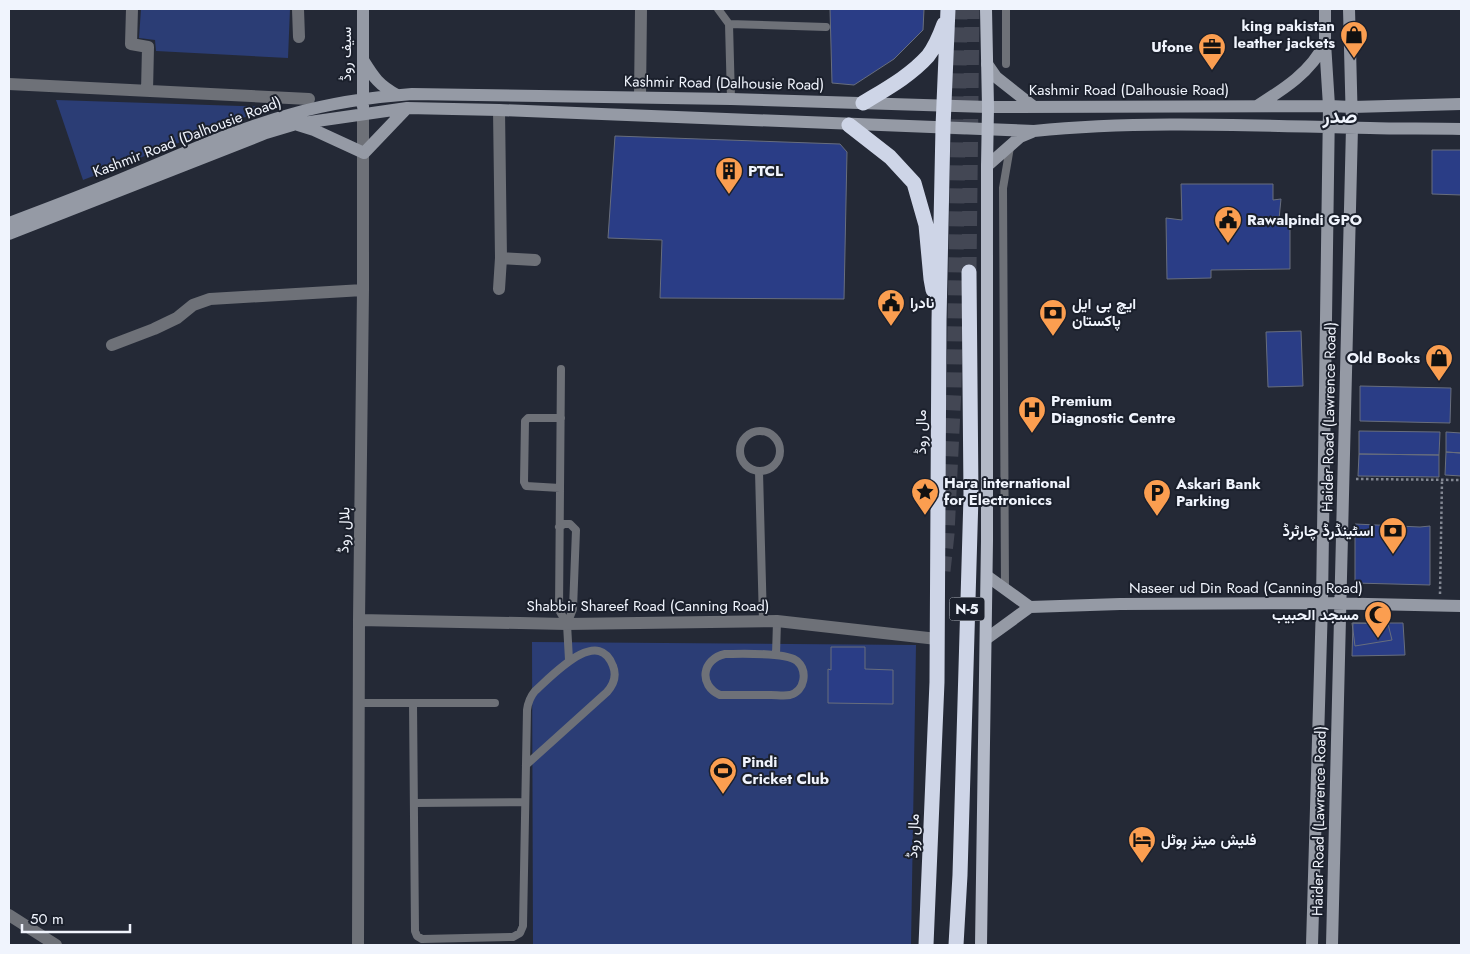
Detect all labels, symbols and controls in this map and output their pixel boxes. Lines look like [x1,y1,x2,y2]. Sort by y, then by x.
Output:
place label: king pakistan leather jackets [1233,15,1335,54]
shop icon: king pakistan leather jackets [1339,20,1369,59]
street label: سیف روڈ [335,27,357,81]
office icon: Ufone [1197,32,1227,71]
place label: Ufone [1151,36,1193,58]
street label: Kashmir Road (Dalhousie Road) [624,70,824,96]
street label: Kashmir Road (Dalhousie Road) [1029,79,1229,101]
street label: Kashmir Road (Dalhousie Road) [90,91,284,183]
district label: صدر [1321,102,1358,131]
building icon: PTCL [714,156,744,195]
place label: PTCL [748,160,783,182]
public building icon: Rawalpindi GPO [1213,205,1243,244]
place label: Rawalpindi GPO [1247,209,1362,231]
public building icon: نادرا [876,288,906,327]
place label: نادرا [910,292,934,314]
place label: ایچ بی ایل پاکستان [1072,293,1136,332]
bank icon: ایچ بی ایل پاکستان [1038,298,1068,337]
street label: Haider Road (Lawrence Road) [1316,322,1342,512]
shop icon: Old Books [1424,343,1454,382]
place label: Old Books [1347,347,1420,369]
place label: Premium Diagnostic Centre [1051,390,1176,429]
hospital icon: Premium Diagnostic Centre [1017,395,1047,434]
street label: مال روڈ [910,410,932,454]
place label: Hara international for Electroniccs [944,472,1070,511]
place label: Askari Bank Parking [1175,473,1261,512]
place icon: Hara international for Electroniccs [910,477,940,516]
parking icon: Askari Bank Parking [1142,478,1172,517]
street label: ہلال روڈ [333,507,355,553]
bank icon: اسٹینڈرڈ چارٹرڈ [1378,516,1408,555]
place label: اسٹینڈرڈ چارٹرڈ [1283,520,1374,542]
street label: Naseer ud Din Road (Canning Road) [1129,577,1363,599]
street label: Shabbir Shareef Road (Canning Road) [526,595,770,617]
road number: N-5 [950,598,984,620]
mosque icon: مسجد الحبیب [1363,600,1393,639]
place label: مسجد الحبیب [1272,604,1359,626]
street label: Haider Road (Lawrence Road) [1306,726,1332,916]
place label: Pindi Cricket Club [742,751,829,790]
sports icon: Pindi Cricket Club [708,756,738,795]
street label: مال روڈ [901,813,925,859]
hotel icon: فلیش مینز ہوٹل [1127,825,1157,864]
place label: فلیش مینز ہوٹل [1161,829,1256,851]
scale bar [22,902,130,934]
text: 50 m [30,908,64,930]

